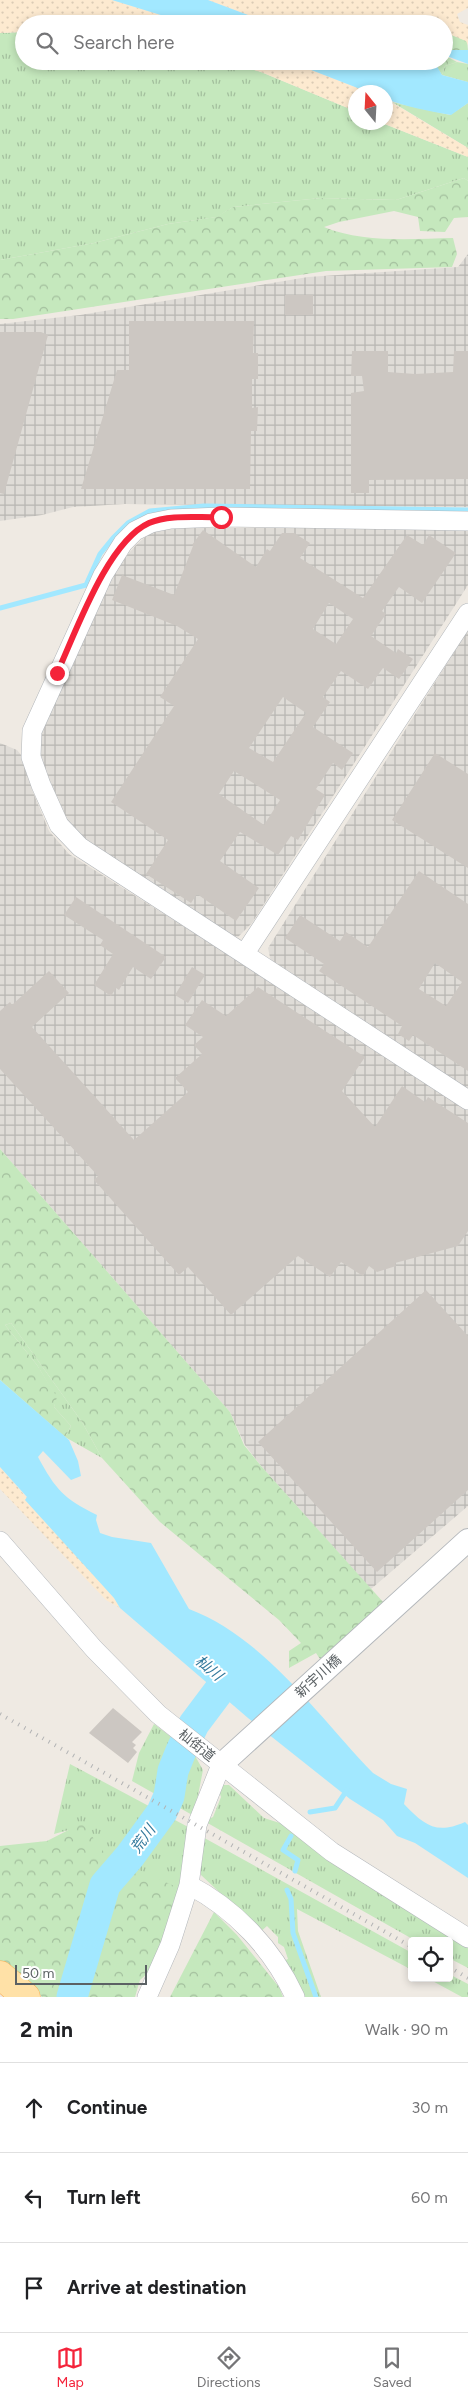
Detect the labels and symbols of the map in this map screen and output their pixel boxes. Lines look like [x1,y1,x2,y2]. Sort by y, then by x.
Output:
north arrow [348,85,393,130]
route start [210,506,233,529]
route end [46,662,69,685]
water label: 杣川 [192,1651,228,1686]
street label: 新宇川橋 [292,1651,345,1701]
street label: 杣街道 [175,1726,218,1765]
water label: 荒川 [127,1820,160,1856]
scale bar [15,1962,148,1985]

